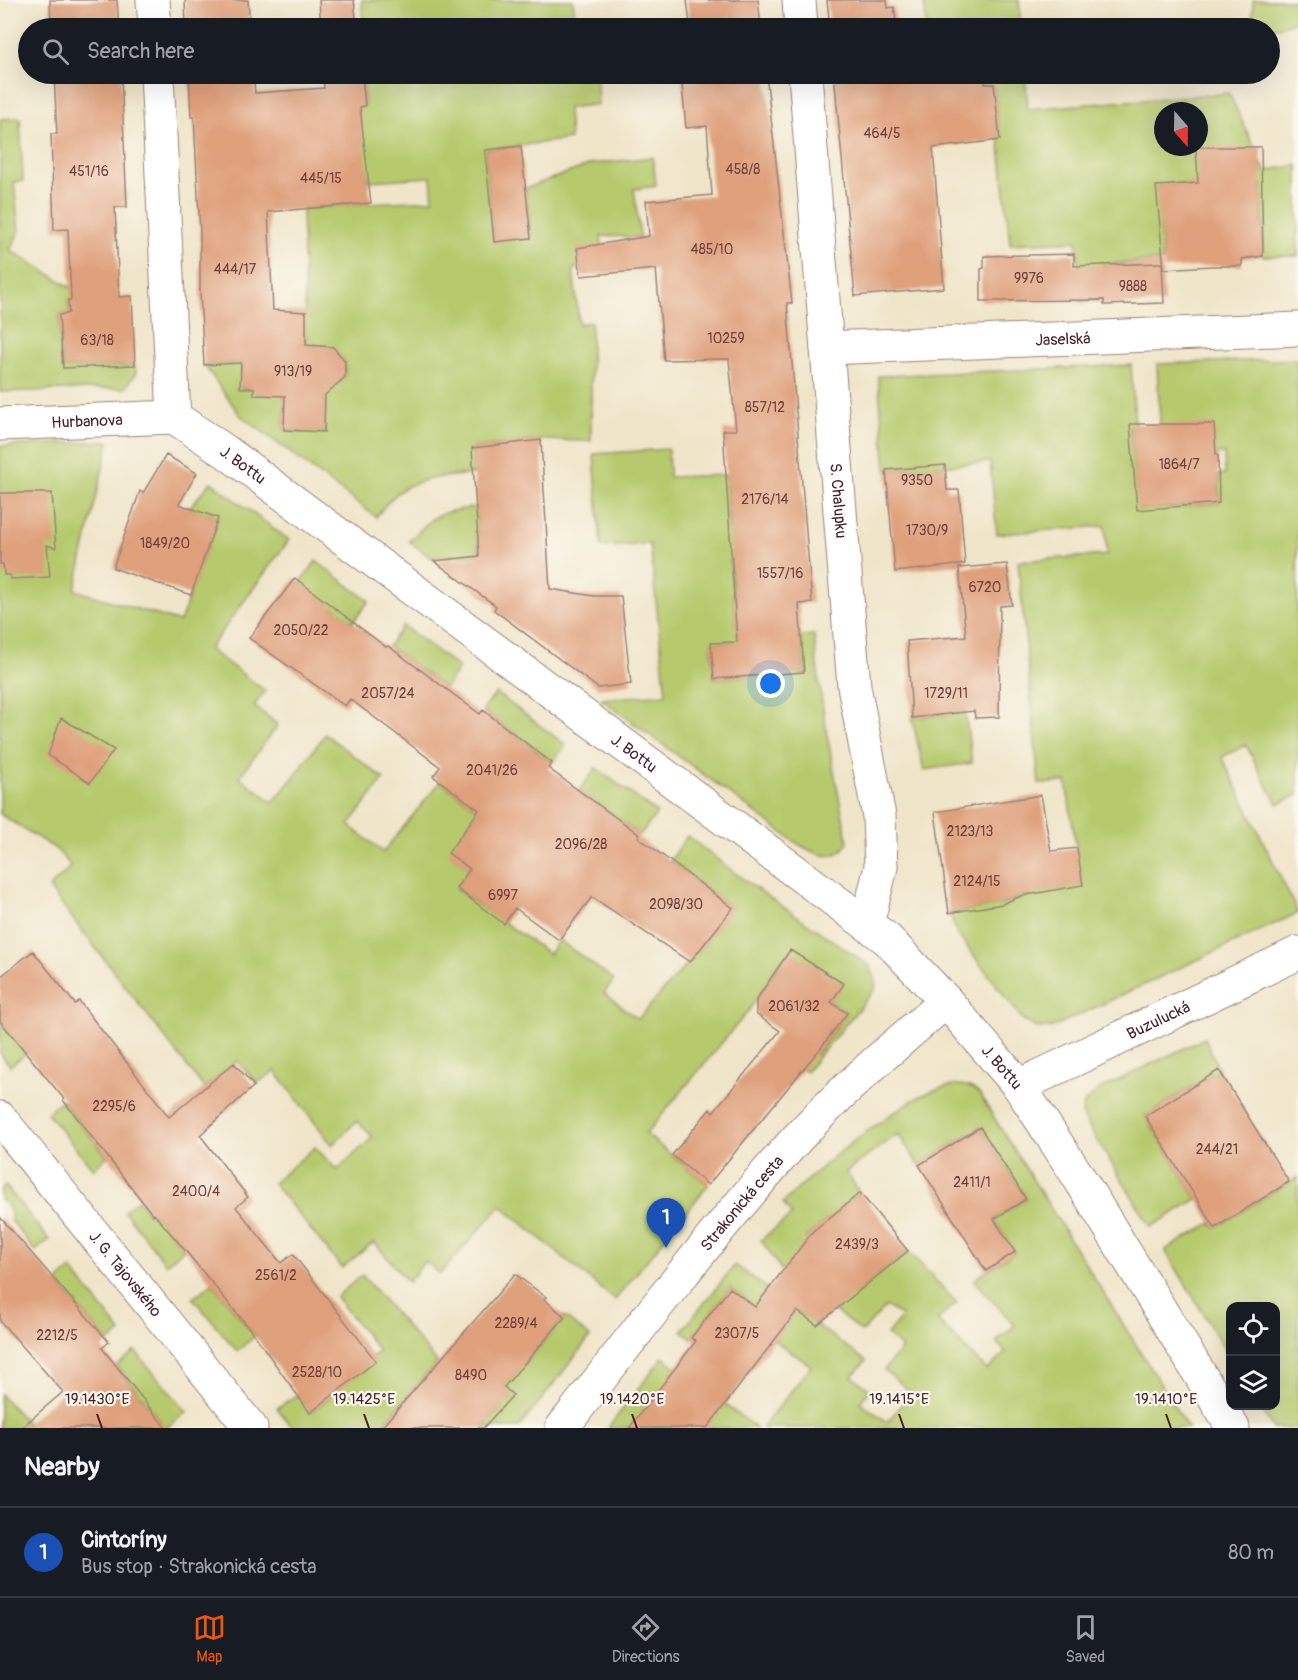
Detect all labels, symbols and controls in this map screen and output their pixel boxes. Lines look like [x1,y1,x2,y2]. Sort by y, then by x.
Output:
search box [18,18,1280,84]
icon: search [39,35,72,68]
text: Search here [87,37,194,65]
north arrow [1154,102,1208,156]
house number: 464/5 [863,125,901,142]
house number: 458/8 [726,161,760,178]
house number: 451/16 [69,163,109,180]
house number: 445/15 [300,170,342,187]
house number: 485/10 [691,241,733,258]
house number: 444/17 [214,261,257,278]
house number: 9976 [1014,270,1044,287]
house number: 9888 [1119,278,1147,295]
street label: Jaselská [1035,328,1091,351]
house number: 10259 [707,330,745,347]
house number: 63/18 [80,332,114,349]
house number: 913/19 [274,363,312,380]
house number: 857/12 [745,399,785,416]
street label: Hurbanova [51,410,123,433]
street label: J. Bottu [216,442,270,489]
house number: 1864/7 [1158,456,1200,473]
street label: S. Chalupku [825,462,851,539]
house number: 9350 [901,472,933,489]
house number: 2176/14 [741,491,789,508]
house number: 1730/9 [906,522,948,539]
house number: 1849/20 [140,535,190,552]
house number: 1557/16 [757,565,803,582]
house number: 6720 [969,579,1001,596]
house number: 2050/22 [273,622,329,639]
your location [756,669,785,698]
house number: 2057/24 [361,685,415,702]
house number: 1729/11 [924,685,968,702]
street label: J. Bottu [607,730,661,777]
house number: 2041/26 [466,762,518,779]
house number: 2123/13 [947,823,994,840]
house number: 2096/28 [555,836,607,853]
house number: 2124/15 [953,873,1001,890]
house number: 6997 [488,887,519,904]
house number: 2098/30 [649,896,703,913]
street label: Buzulucká [1124,997,1193,1044]
house number: 2061/32 [768,998,820,1015]
street label: J. Bottu [977,1041,1026,1094]
house number: 2295/6 [92,1098,136,1115]
house number: 244/21 [1196,1141,1238,1158]
street label: Strakonická cesta [696,1152,788,1255]
house number: 2411/1 [953,1174,991,1191]
house number: 2400/4 [172,1183,220,1200]
pin: 1 [646,1198,686,1248]
street label: J. G. Tajovského [84,1227,166,1321]
house number: 2439/3 [835,1236,879,1253]
house number: 2561/2 [255,1267,297,1284]
map controls [1226,1302,1280,1410]
button: locate [1226,1302,1280,1356]
house number: 2289/4 [494,1315,538,1332]
house number: 2307/5 [715,1325,759,1342]
house number: 2212/5 [36,1327,78,1344]
button: layers [1226,1356,1280,1410]
house number: 2528/10 [292,1364,342,1381]
house number: 8490 [455,1367,487,1384]
text: 19.1430°E [65,1390,129,1409]
text: 19.1425°E [333,1390,395,1409]
text: 19.1420°E [600,1390,664,1409]
text: 19.1415°E [869,1390,929,1409]
text: 19.1410°E [1135,1390,1197,1409]
text: Nearby [24,1451,100,1483]
text: Cintoríny [81,1526,167,1554]
text: 1 [40,1540,47,1565]
text: 80 m [1228,1540,1274,1565]
text: Bus stop · Strakonická cesta [81,1554,317,1579]
tab: Map [193,1611,226,1667]
tab: Directions [612,1611,680,1667]
tab: Saved [1065,1611,1105,1667]

